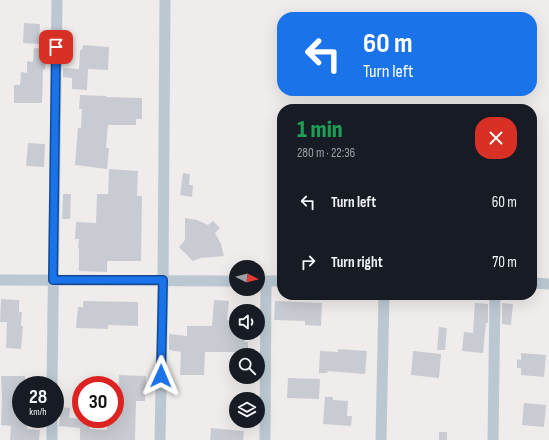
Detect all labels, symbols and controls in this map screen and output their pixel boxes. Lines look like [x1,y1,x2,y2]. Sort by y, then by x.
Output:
text: 60 m [363,27,412,60]
icon: left [297,28,349,80]
pin [39,30,73,64]
icon: arrive [45,36,67,58]
text: Turn left [363,61,414,82]
text: 1 min [297,115,343,144]
button: close [475,117,517,159]
text: 280 m · 22:36 [297,145,355,161]
icon: left [297,191,319,213]
text: Turn left [331,193,376,212]
text: 60 m [492,193,517,212]
icon: right [297,251,319,273]
text: Turn right [331,253,383,272]
text: 70 m [492,253,517,272]
north arrow [229,260,265,296]
map controls [229,260,265,428]
button: sound [229,304,265,340]
button: search [229,348,265,384]
position arrow [140,355,182,397]
speed limit sign: 30 [72,376,124,428]
text: 28 [29,385,47,409]
button: layers [229,392,265,428]
text: km/h [29,406,47,418]

